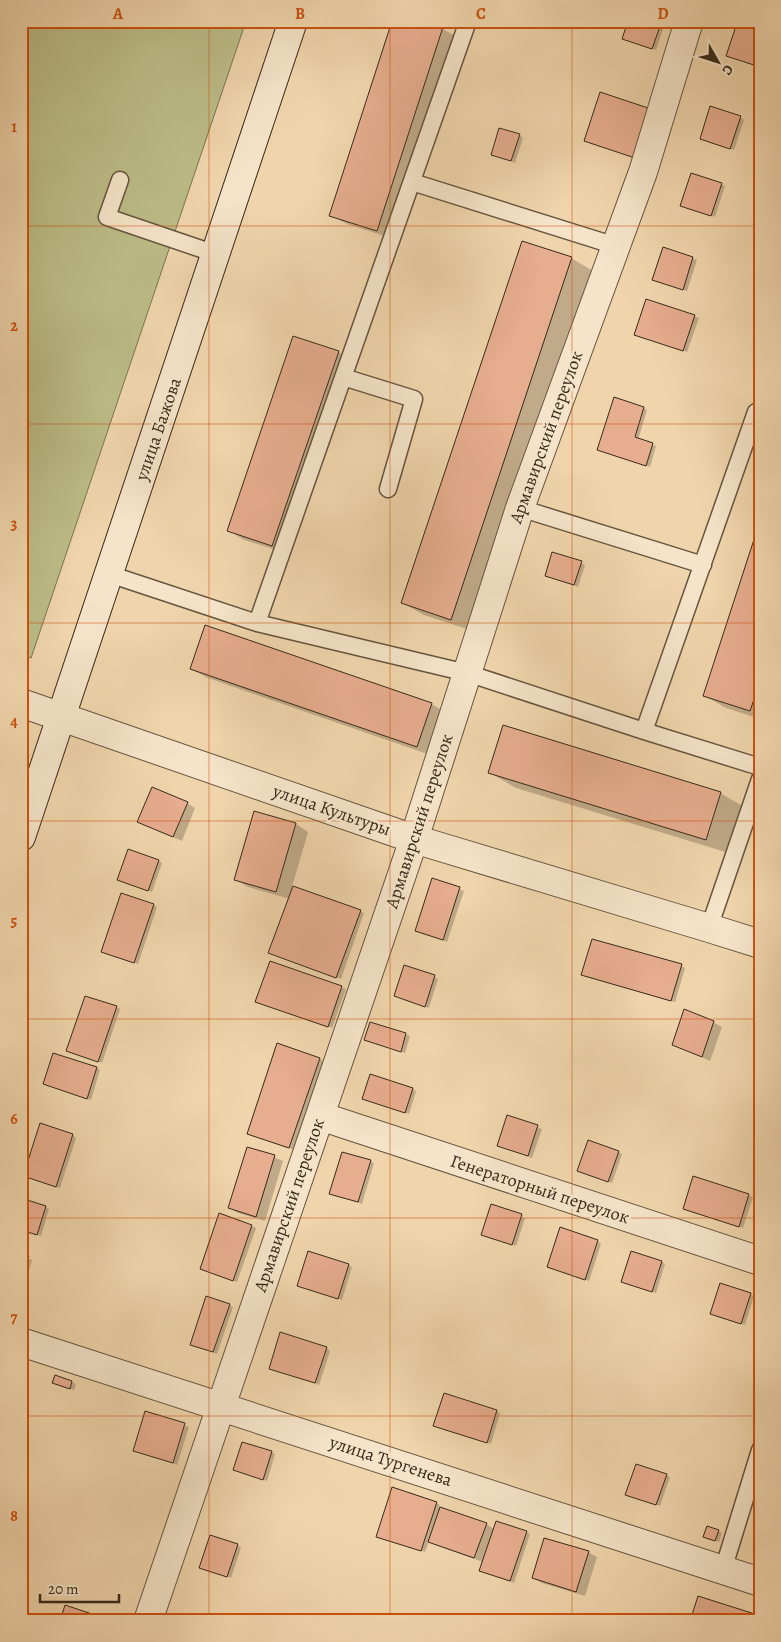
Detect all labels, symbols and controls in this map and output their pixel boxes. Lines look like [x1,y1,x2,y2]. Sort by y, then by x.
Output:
text: A [112,3,124,25]
text: B [295,3,305,25]
text: C [476,3,486,25]
text: D [657,3,669,25]
north arrow [694,38,744,88]
text: С [717,61,738,79]
text: 1 [11,116,17,138]
text: 2 [10,315,18,337]
street label: Армавирский переулок [503,347,588,528]
street label: улица Бажова [129,374,187,485]
text: 3 [11,513,18,535]
text: 4 [10,711,18,733]
street label: Армавирский переулок [379,731,459,912]
street label: улица Культуры [269,778,394,841]
text: 5 [11,910,18,932]
text: 6 [10,1108,18,1130]
street label: Армавирский переулок [248,1115,330,1296]
street label: Генераторный переулок [447,1149,633,1229]
text: 7 [11,1307,18,1329]
street label: улица Тургенева [326,1430,456,1492]
text: 8 [10,1505,18,1527]
scale bar [40,1572,119,1604]
text: 20 m [48,1579,79,1599]

